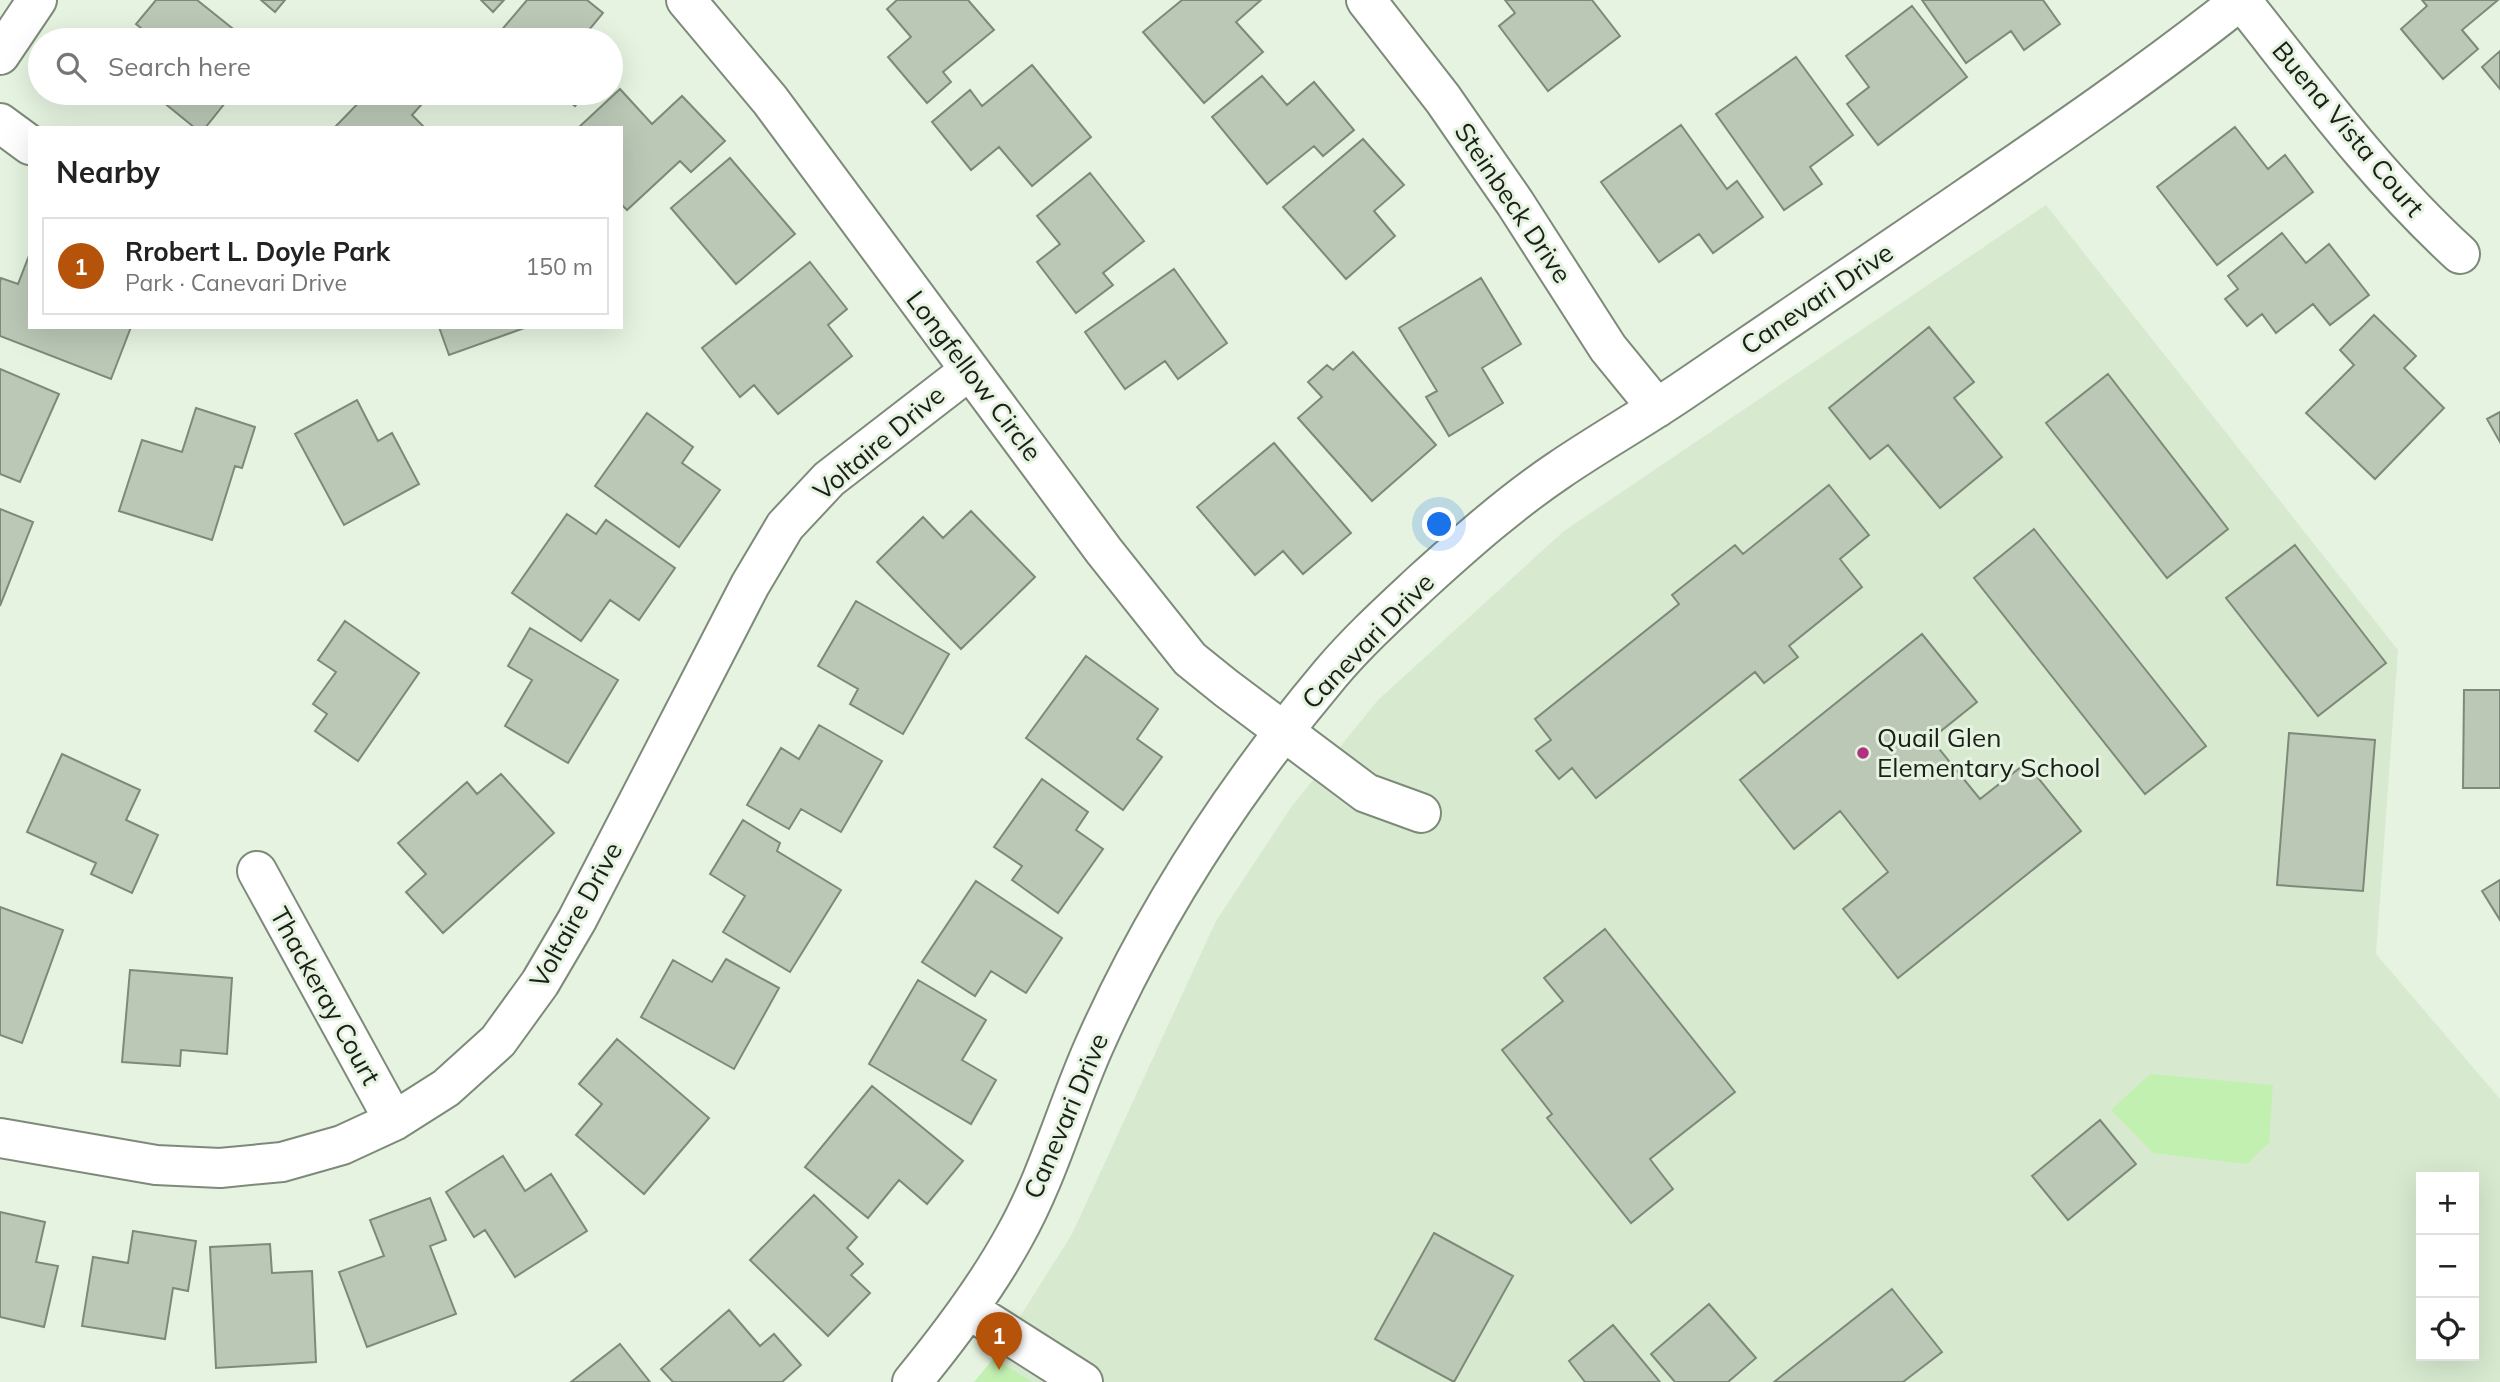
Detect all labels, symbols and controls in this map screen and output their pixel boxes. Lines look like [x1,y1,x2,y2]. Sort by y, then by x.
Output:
search box [28,28,623,105]
street label: Buena Vista Court [2265,34,2431,223]
icon: search [52,48,90,86]
text: Search here [108,50,251,83]
street label: Steinbeck Drive [1448,116,1579,289]
text: Nearby [56,153,160,191]
text: Rrobert L. Doyle Park [125,235,390,268]
street label: Canevari Drive [1734,236,1899,362]
text: 1 [74,252,88,281]
text: 150 m [525,252,593,281]
text: Park · Canevari Drive [125,268,347,297]
street label: Longfellow Circle [899,284,1049,468]
street label: Voltaire Drive [806,378,951,507]
your location [1422,507,1456,541]
street label: Canevari Drive [1294,566,1441,716]
place label: Quail Glen Elementary School [1877,721,2101,784]
marker: Quail Glen Elementary School [1855,745,1871,761]
street label: Voltaire Drive [522,836,629,993]
street label: Thackeray Court [263,901,388,1090]
street label: Canevari Drive [1016,1028,1115,1204]
map controls [2416,1172,2479,1361]
button: + [2416,1172,2479,1235]
button: − [2416,1235,2479,1298]
button: locate [2416,1298,2479,1361]
pin: 1 [976,1312,1022,1370]

